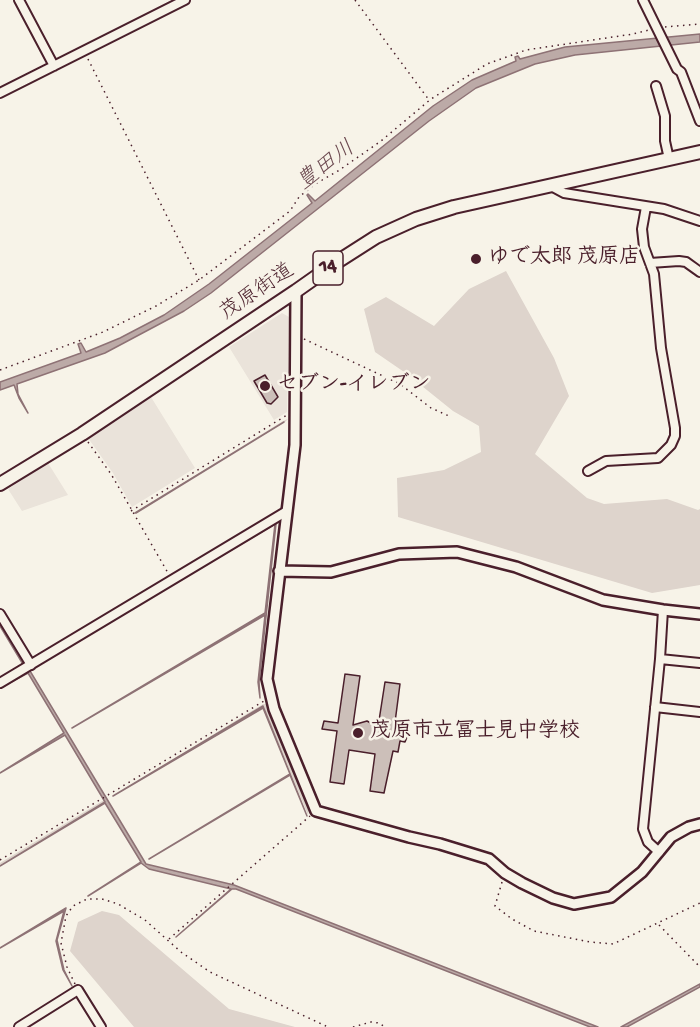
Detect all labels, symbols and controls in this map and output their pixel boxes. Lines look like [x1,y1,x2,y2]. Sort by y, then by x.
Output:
water label: 豊田川 [293,137,361,197]
place label: ゆで太郎 茂原店 [488,246,640,272]
road number: 14 [313,251,343,285]
marker: ゆで太郎 茂原店 [469,252,483,266]
street label: 茂原街道 [216,259,300,327]
place label: セブン-イレブン [277,373,431,399]
marker: セブン-イレブン [258,379,272,393]
place label: 茂原市立冨士見中学校 [370,720,580,746]
marker: 茂原市立冨士見中学校 [351,726,365,740]

